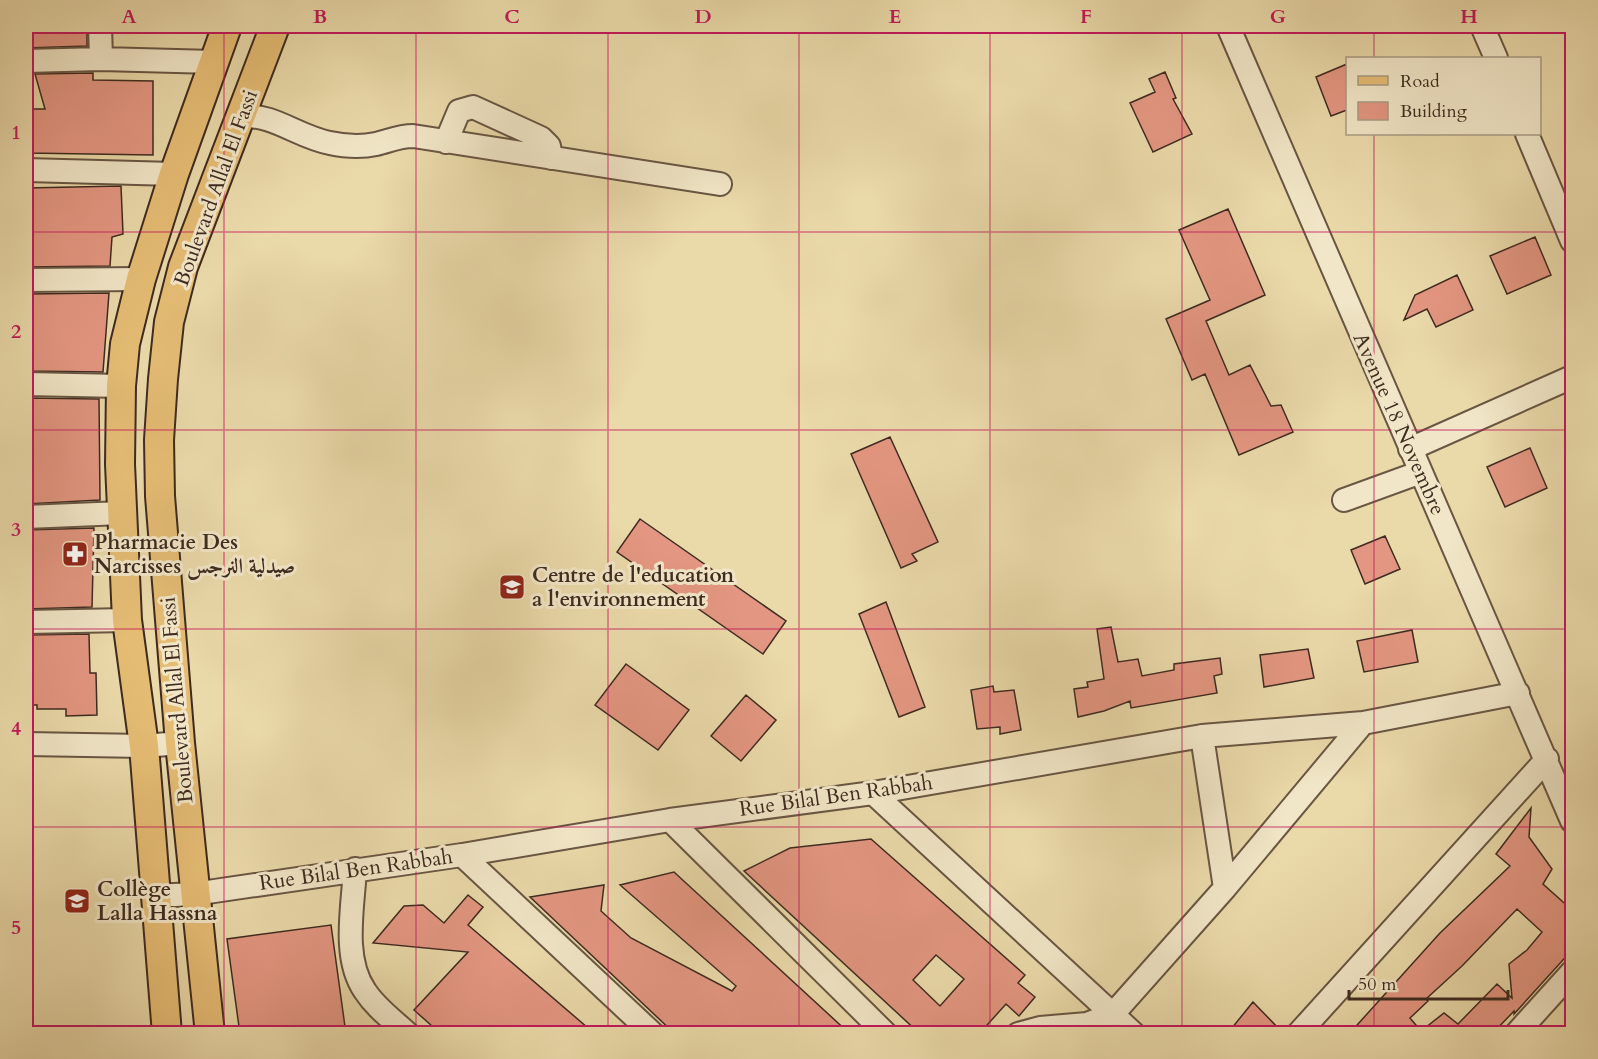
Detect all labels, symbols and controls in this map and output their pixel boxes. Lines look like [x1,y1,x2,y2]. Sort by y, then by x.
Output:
text: A [121,3,137,30]
text: B [313,3,327,30]
text: C [504,3,520,30]
text: D [694,3,712,30]
text: E [889,3,901,30]
text: F [1080,3,1092,30]
text: G [1270,3,1286,30]
text: H [1460,3,1478,30]
legend [1346,57,1541,135]
text: Road [1400,69,1440,94]
street label: Boulevard Allal El Fassi [167,86,265,290]
text: Building [1400,99,1468,124]
text: 1 [11,119,21,146]
text: 2 [11,318,21,345]
street label: Avenue 18 Novembre [1346,328,1452,520]
text: 3 [11,516,21,543]
place label: Pharmacie Des Narcisses صيدلية النرجس [94,528,295,581]
pharmacy icon: Pharmacie Des Narcisses صيدلية النرجس [60,539,90,569]
place label: Centre de l'education a l'environnement [532,561,735,614]
school or university icon: Centre de l'education a l'environnement [497,572,527,602]
street label: Boulevard Allal El Fassi [154,596,200,804]
text: 4 [11,715,21,742]
street label: Rue Bilal Ben Rabbah [737,768,935,824]
street label: Rue Bilal Ben Rabbah [257,842,455,898]
place label: Collège Lalla Hassna [97,875,218,928]
school or university icon: Collège Lalla Hassna [62,886,92,916]
text: 5 [11,914,21,941]
scale bar [1349,963,1508,1001]
text: 50 m [1358,972,1397,997]

